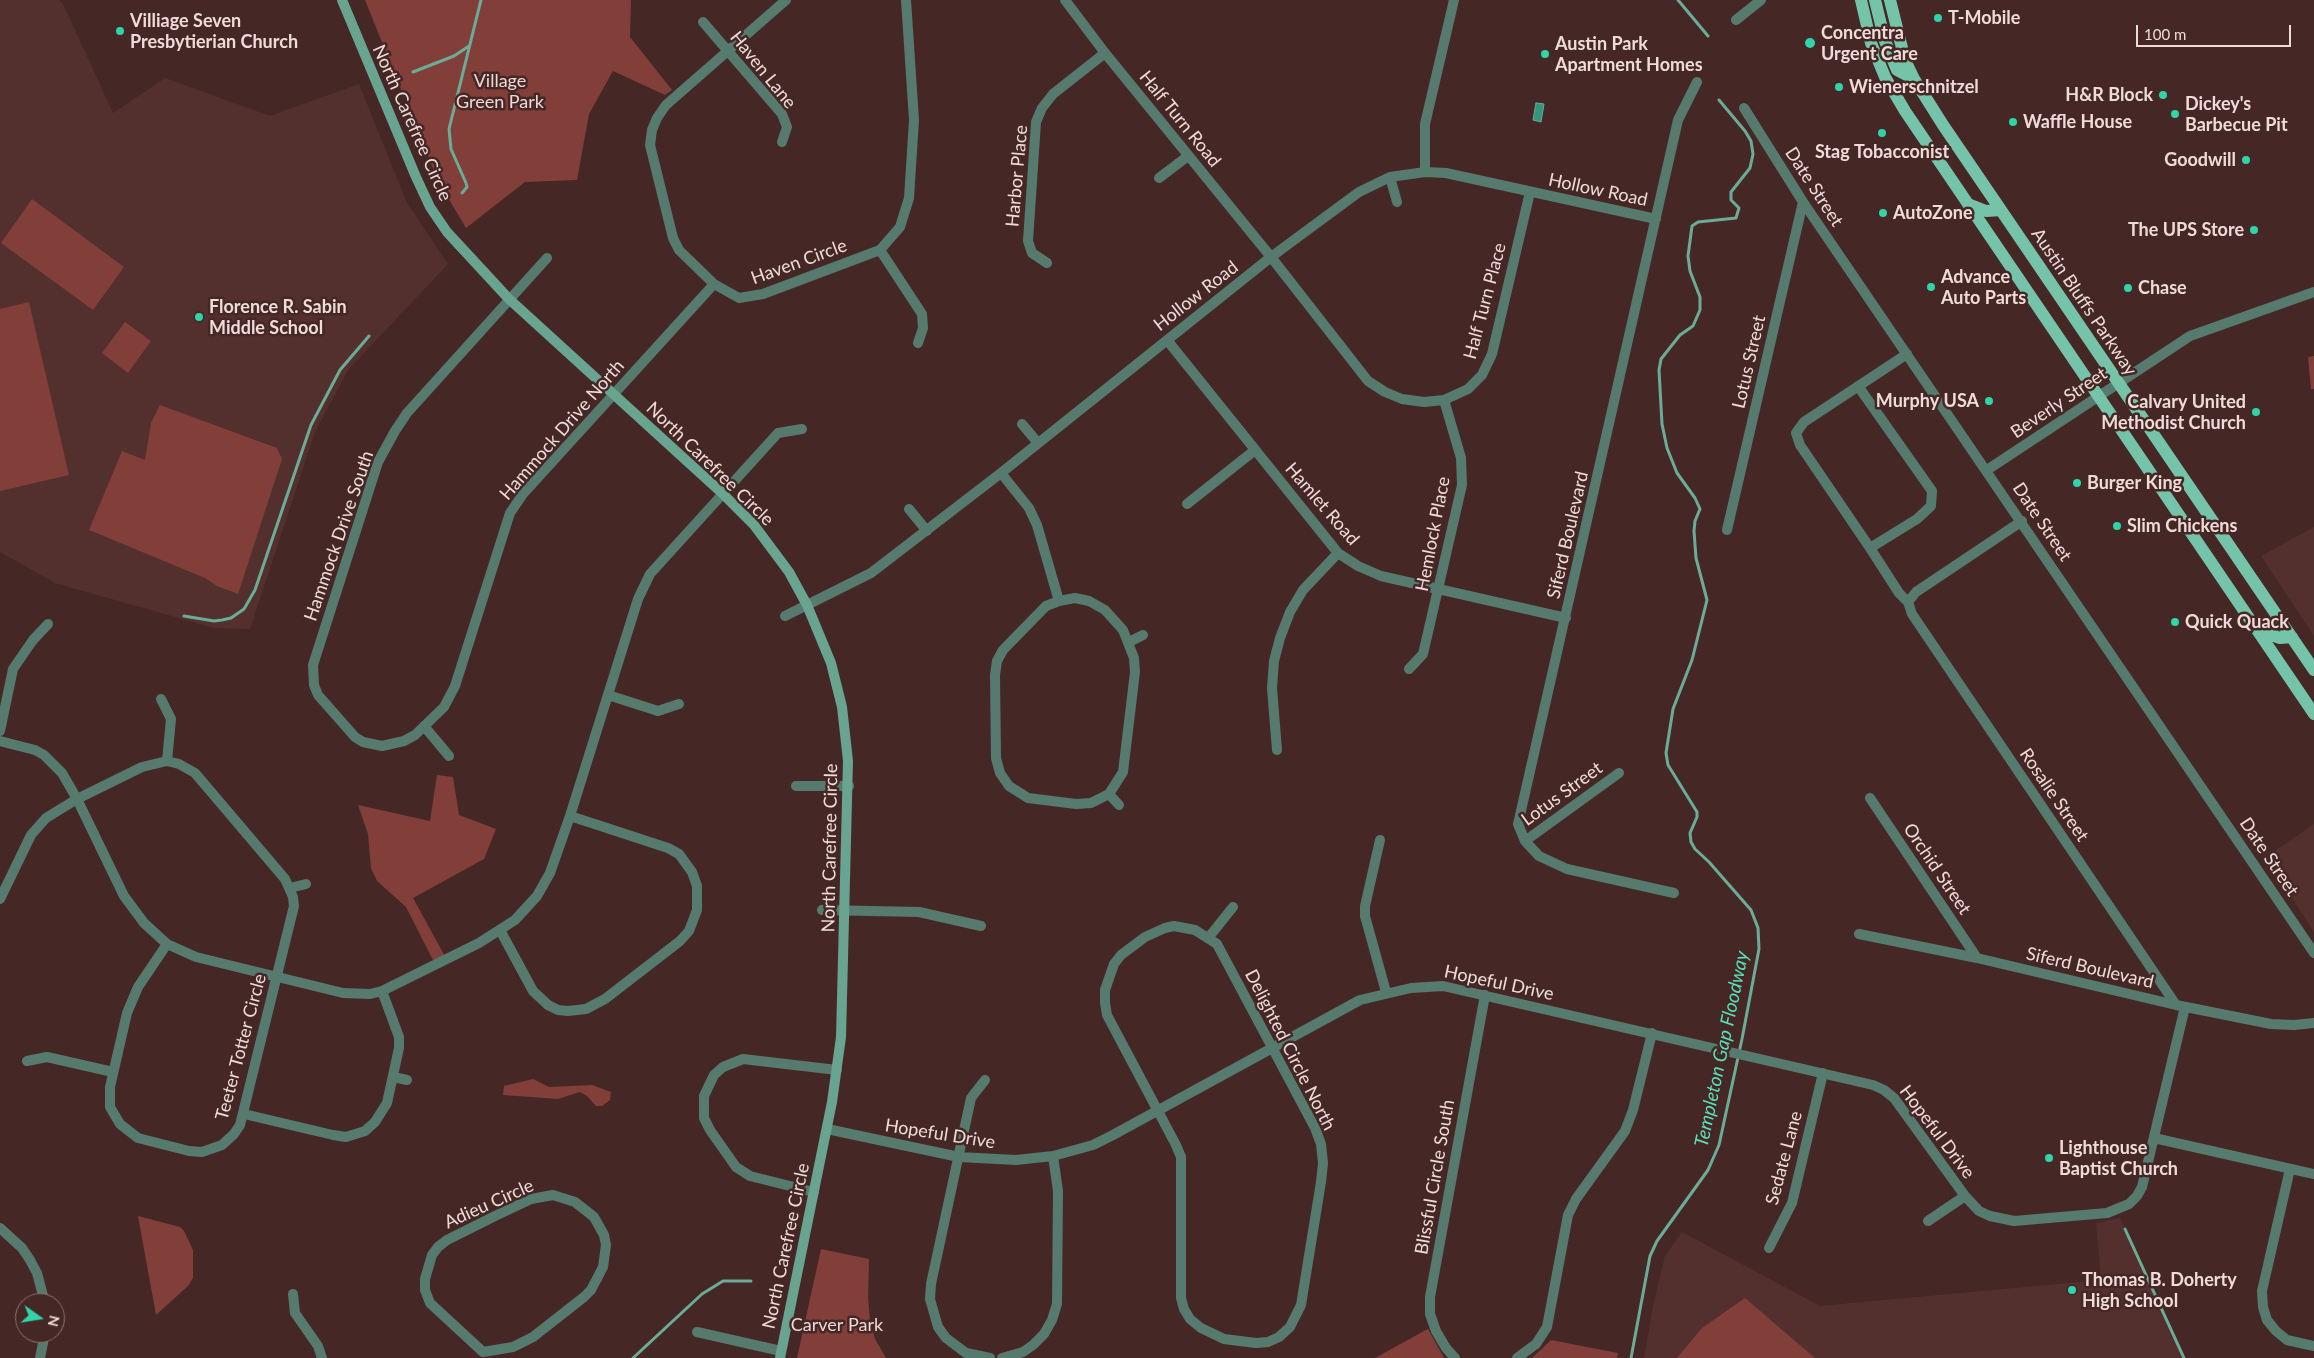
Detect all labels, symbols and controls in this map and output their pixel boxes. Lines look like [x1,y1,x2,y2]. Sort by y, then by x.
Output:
place label: T-Mobile [1948,7,2020,29]
place label: Villiage Seven Presbytierian Church [130,10,298,52]
marker: T-Mobile [1932,12,1944,24]
scale bar [2139,15,2294,47]
place label: Concentra Urgent Care [1821,22,1918,64]
marker: Villiage Seven Presbytierian Church [114,25,126,37]
text: 100 m [2144,25,2186,43]
street label: Haven Lane [725,27,801,113]
place label: Austin Park Apartment Homes [1555,33,1703,76]
marker: Concentra Urgent Care [1803,36,1817,50]
street label: North Carefree Circle [368,41,456,205]
marker: Austin Park Apartment Homes [1539,48,1551,60]
street label: Half Turn Road [1135,67,1225,171]
park label: Village Green Park [456,70,544,112]
place label: Wienerschnitzel [1849,76,1979,98]
marker: Wienerschnitzel [1833,81,1845,93]
place label: H&R Block [2065,84,2153,106]
marker: H&R Block [2157,89,2169,101]
place label: Dickey's Barbecue Pit [2185,93,2288,136]
marker: Dickey's Barbecue Pit [2169,108,2181,120]
place label: Waffle House [2023,111,2132,133]
marker: Waffle House [2007,116,2019,128]
street label: Harbor Place [1002,124,1032,228]
marker: Stag Tobacconist [1876,127,1888,139]
place label: Stag Tobacconist [1815,141,1949,163]
street label: Date Street [1780,143,1848,231]
place label: Goodwill [2164,149,2236,171]
marker: Goodwill [2240,154,2252,166]
street label: Hollow Road [1546,169,1650,211]
place label: AutoZone [1893,202,1973,224]
marker: AutoZone [1877,207,1889,219]
place label: The UPS Store [2128,219,2244,241]
street label: Austin Bluffs Parkway [2027,224,2141,380]
marker: The UPS Store [2248,224,2260,236]
street label: Haven Circle [748,235,850,289]
street label: Half Turn Place [1459,241,1511,361]
street label: Hollow Road [1150,256,1242,336]
place label: Advance Auto Parts [1941,266,2026,308]
place label: Chase [2138,277,2187,299]
marker: Advance Auto Parts [1925,281,1937,293]
marker: Chase [2122,282,2134,294]
place label: Florence R. Sabin Middle School [209,296,347,338]
marker: Florence R. Sabin Middle School [193,311,205,323]
street label: Lotus Street [1728,313,1770,411]
street label: Hammock Drive North [495,355,629,505]
street label: Beverly Street [2007,363,2111,443]
place label: Murphy USA [1876,390,1979,412]
place label: Calvary United Methodist Church [2101,391,2246,434]
marker: Murphy USA [1983,395,1995,407]
street label: North Carefree Circle [642,398,778,530]
marker: Calvary United Methodist Church [2250,406,2262,418]
street label: Hammock Drive South [300,448,378,624]
street label: Hamlet Road [1280,458,1364,550]
street label: Siferd Boulevard [1543,469,1593,601]
place label: Burger King [2087,472,2182,494]
street label: Hemlock Place [1411,475,1455,593]
marker: Burger King [2071,477,2083,489]
street label: Date Street [2008,479,2076,565]
place label: Slim Chickens [2127,515,2237,537]
marker: Slim Chickens [2111,520,2123,532]
place label: Quick Quack [2185,611,2289,633]
marker: Quick Quack [2169,616,2181,628]
street label: Rosalie Street [2015,744,2093,846]
street label: Lotus Street [1517,757,1607,831]
street label: North Carefree Circle [818,763,842,933]
street label: Date Street [2235,814,2303,900]
street label: Orchid Street [1899,819,1975,919]
street label: Siferd Boulevard [2024,943,2156,993]
water label: Templeton Gap Floodway [1690,949,1754,1149]
street label: Hopeful Drive [1442,961,1556,1005]
street label: Delighted Circle North [1240,966,1340,1134]
street label: Teeter Totter Circle [211,971,271,1123]
street label: Hopeful Drive [1895,1081,1979,1183]
street label: Blissful Circle South [1411,1098,1459,1256]
street label: Sedate Lane [1761,1109,1807,1207]
street label: Hopeful Drive [883,1115,997,1153]
place label: Lighthouse Baptist Church [2059,1137,2178,1180]
marker: Lighthouse Baptist Church [2043,1152,2055,1164]
street label: North Carefree Circle [758,1161,814,1331]
street label: Adieu Circle [441,1175,537,1233]
place label: Thomas B. Doherty High School [2082,1269,2237,1312]
marker: Thomas B. Doherty High School [2066,1284,2078,1296]
north arrow [15,1293,65,1343]
text: N [45,1314,64,1328]
park label: Carver Park [791,1314,883,1336]

